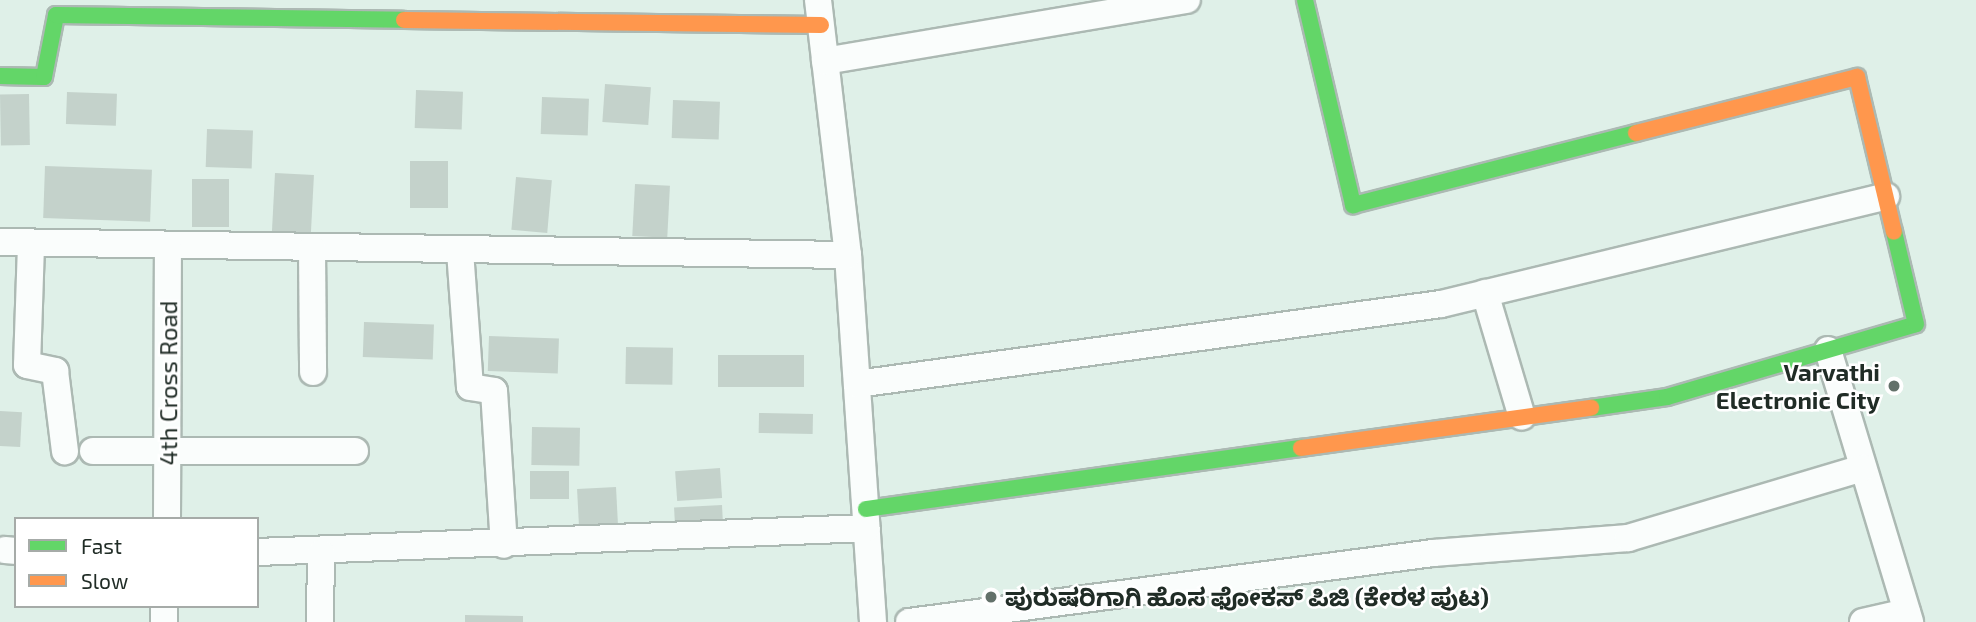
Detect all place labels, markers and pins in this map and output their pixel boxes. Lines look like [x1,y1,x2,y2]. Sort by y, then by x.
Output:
place label: Varvathi Electronic City [1716,358,1880,414]
marker: Varvathi Electronic City [1886,378,1902,394]
place label: ಪುರುಷರಿಗಾಗಿ ಹೊಸ ಫೋಕಸ್ ಪಿಜಿ (ಕೇರಳ ಪುಟ) [1005,583,1489,611]
marker: ಪುರುಷರಿಗಾಗಿ ಹೊಸ ಫೋಕಸ್ ಪಿಜಿ (ಕೇರಳ ಪುಟ) [983,589,999,605]

